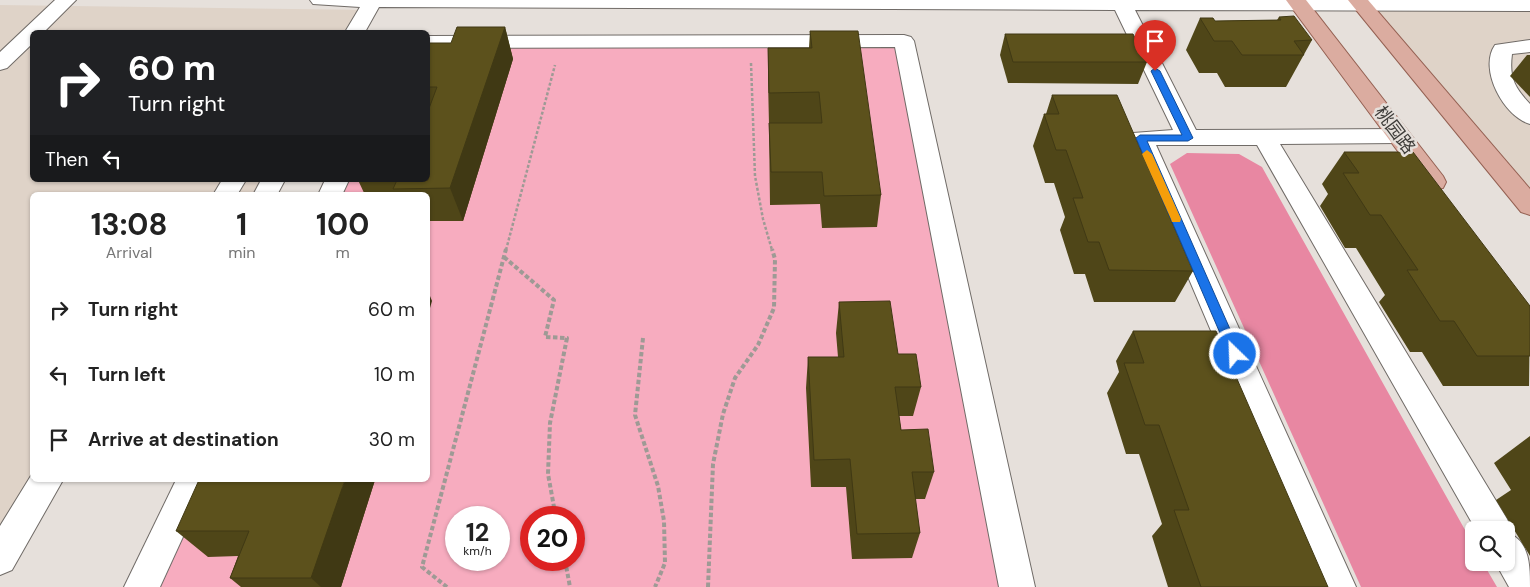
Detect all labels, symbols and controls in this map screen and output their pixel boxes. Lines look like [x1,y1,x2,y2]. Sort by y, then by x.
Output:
pin [1134,20,1176,71]
icon: arrive [1141,27,1169,55]
text: 60 m [128,45,216,91]
icon: right [45,50,110,115]
text: Turn right [128,89,225,118]
street label: 桃园路 [1369,101,1421,159]
icon: left [98,145,126,173]
text: Then [45,147,88,172]
text: 13:08 [91,205,167,244]
text: 1 [236,205,247,244]
text: 100 [316,205,369,244]
text: Arrival [106,242,152,263]
text: min [228,242,255,263]
text: m [336,242,350,263]
icon: right [45,296,73,324]
text: Turn right [88,297,178,322]
text: 60 m [368,297,415,322]
position arrow [1208,327,1260,379]
icon: left [45,361,73,389]
text: Turn left [88,362,166,387]
text: 10 m [374,362,415,387]
icon: arrive [45,426,73,454]
text: Arrive at destination [88,427,279,452]
text: 30 m [369,427,415,452]
speed limit sign: 20 [520,506,585,571]
text: 12 [466,516,489,549]
map controls [1465,521,1515,571]
button: search [1465,521,1515,571]
text: km/h [463,543,492,559]

